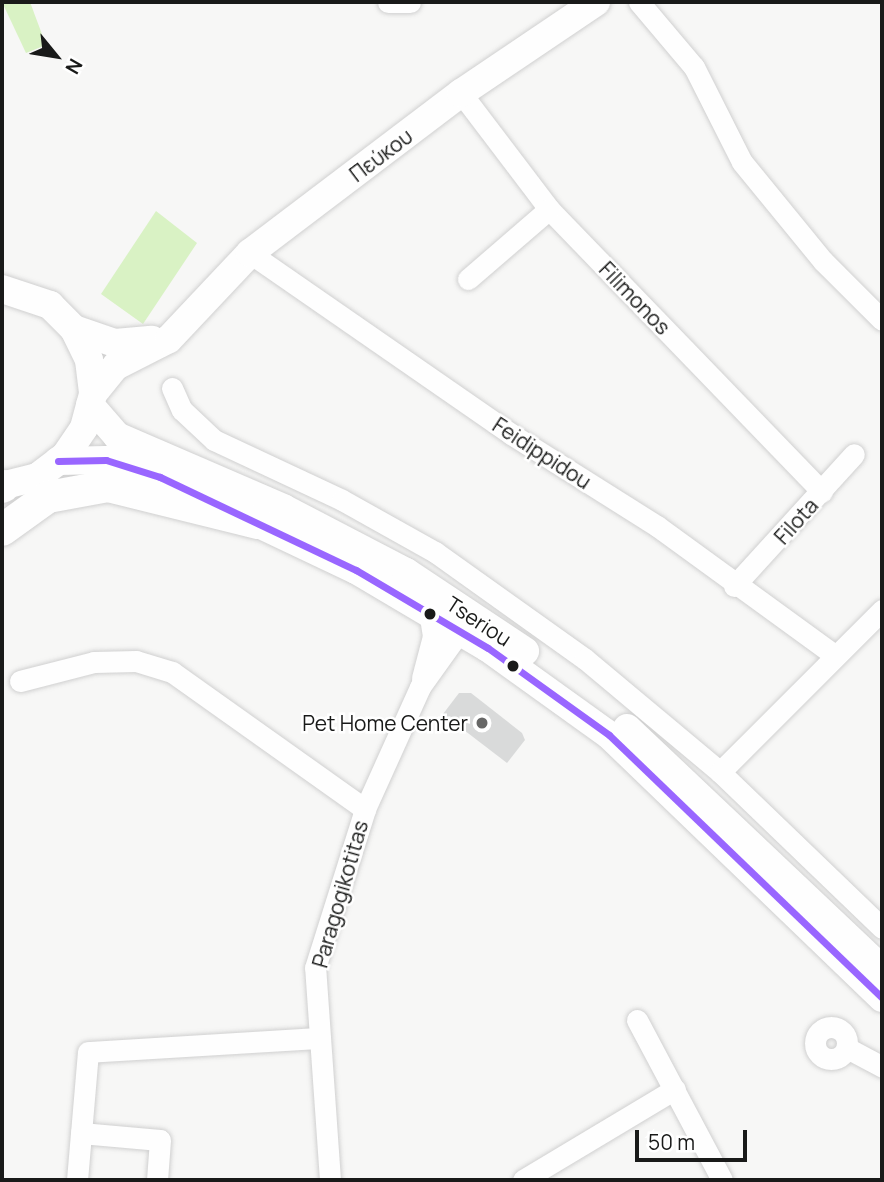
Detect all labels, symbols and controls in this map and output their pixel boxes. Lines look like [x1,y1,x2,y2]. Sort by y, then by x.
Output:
north arrow [21,21,91,91]
text: N [60,54,89,79]
street label: Πεύκου [345,123,417,187]
street label: Filimonos [594,256,676,340]
street label: Feidippidou [488,412,596,494]
street label: Filota [769,493,823,549]
street label: Tseriou [442,591,516,651]
unlabelled marker [423,607,437,621]
unlabelled marker [506,659,520,673]
place label: Pet Home Center [302,710,468,736]
marker: Pet Home Center [474,715,490,731]
street label: Paragogikotitas [307,818,373,970]
scale bar [639,1116,751,1160]
text: 50 m [648,1128,695,1156]

